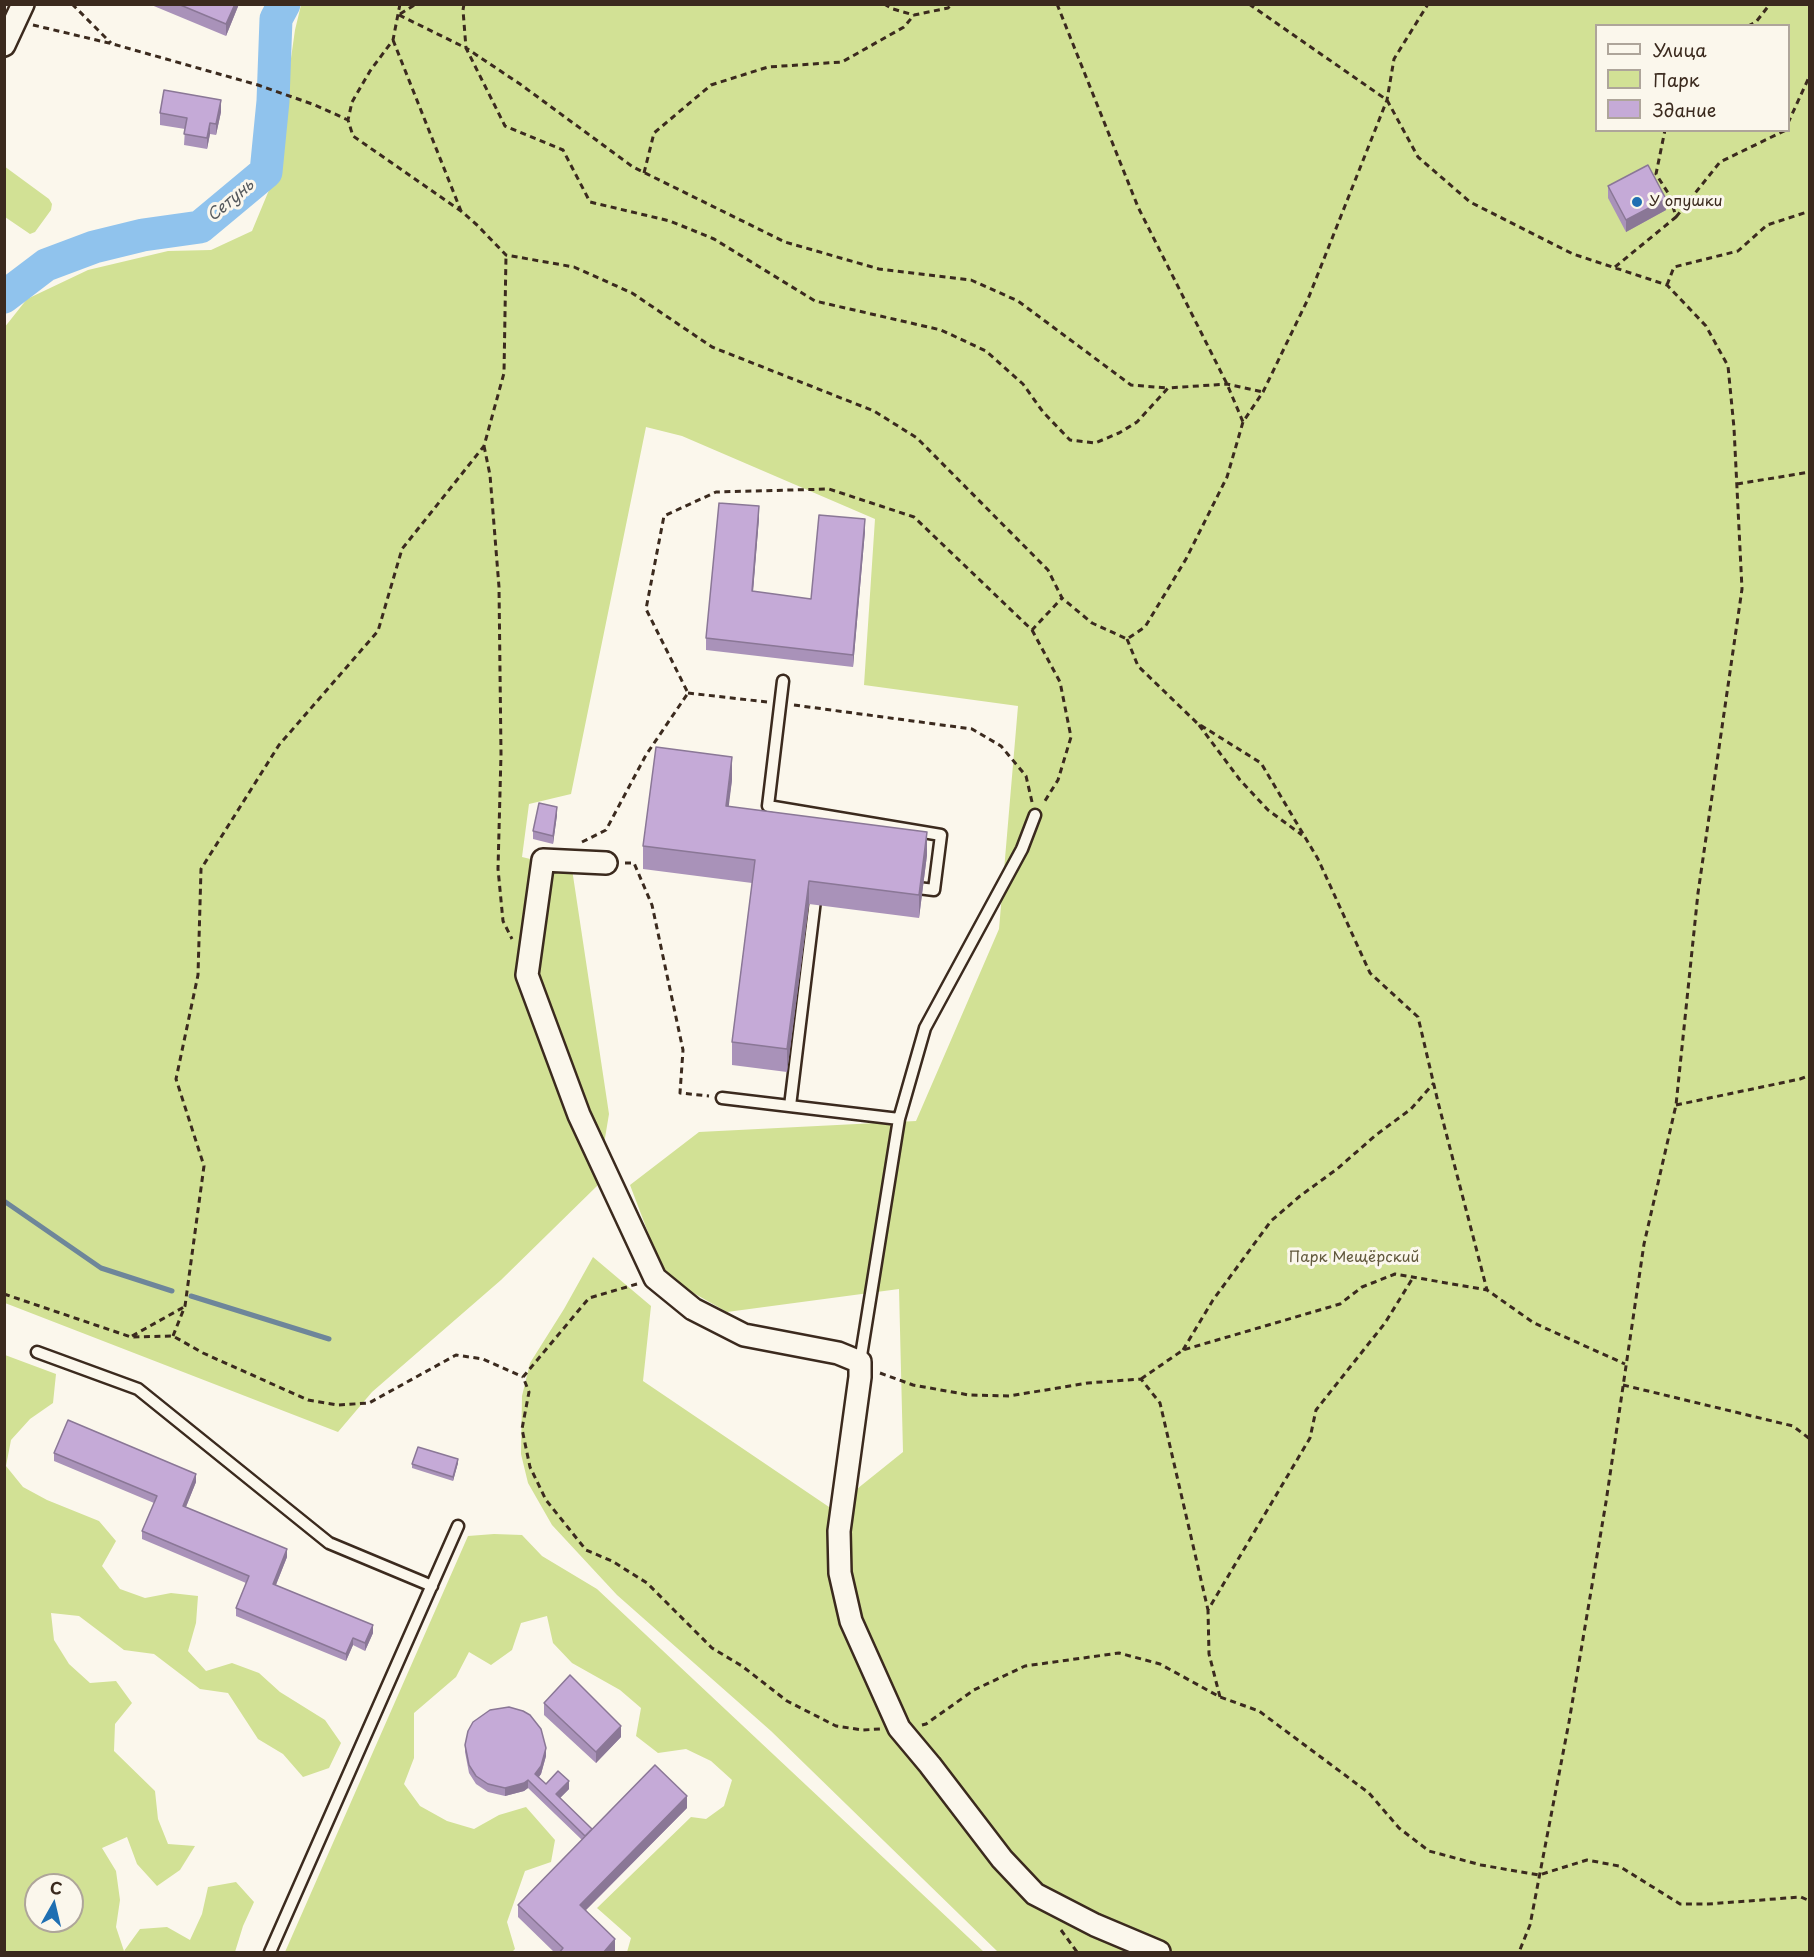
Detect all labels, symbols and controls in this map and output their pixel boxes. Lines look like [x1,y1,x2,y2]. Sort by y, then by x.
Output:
legend [1595,24,1790,132]
text: Улица [1653,36,1707,63]
text: Парк [1653,66,1699,93]
text: Здание [1653,96,1716,123]
water label: Сетунь [204,176,258,226]
place label: У опушки [1649,193,1723,211]
marker: У опушки [1630,195,1644,209]
park label: Парк Мещёрский [1289,1249,1419,1267]
north arrow [24,1873,84,1933]
text: С [49,1874,64,1900]

